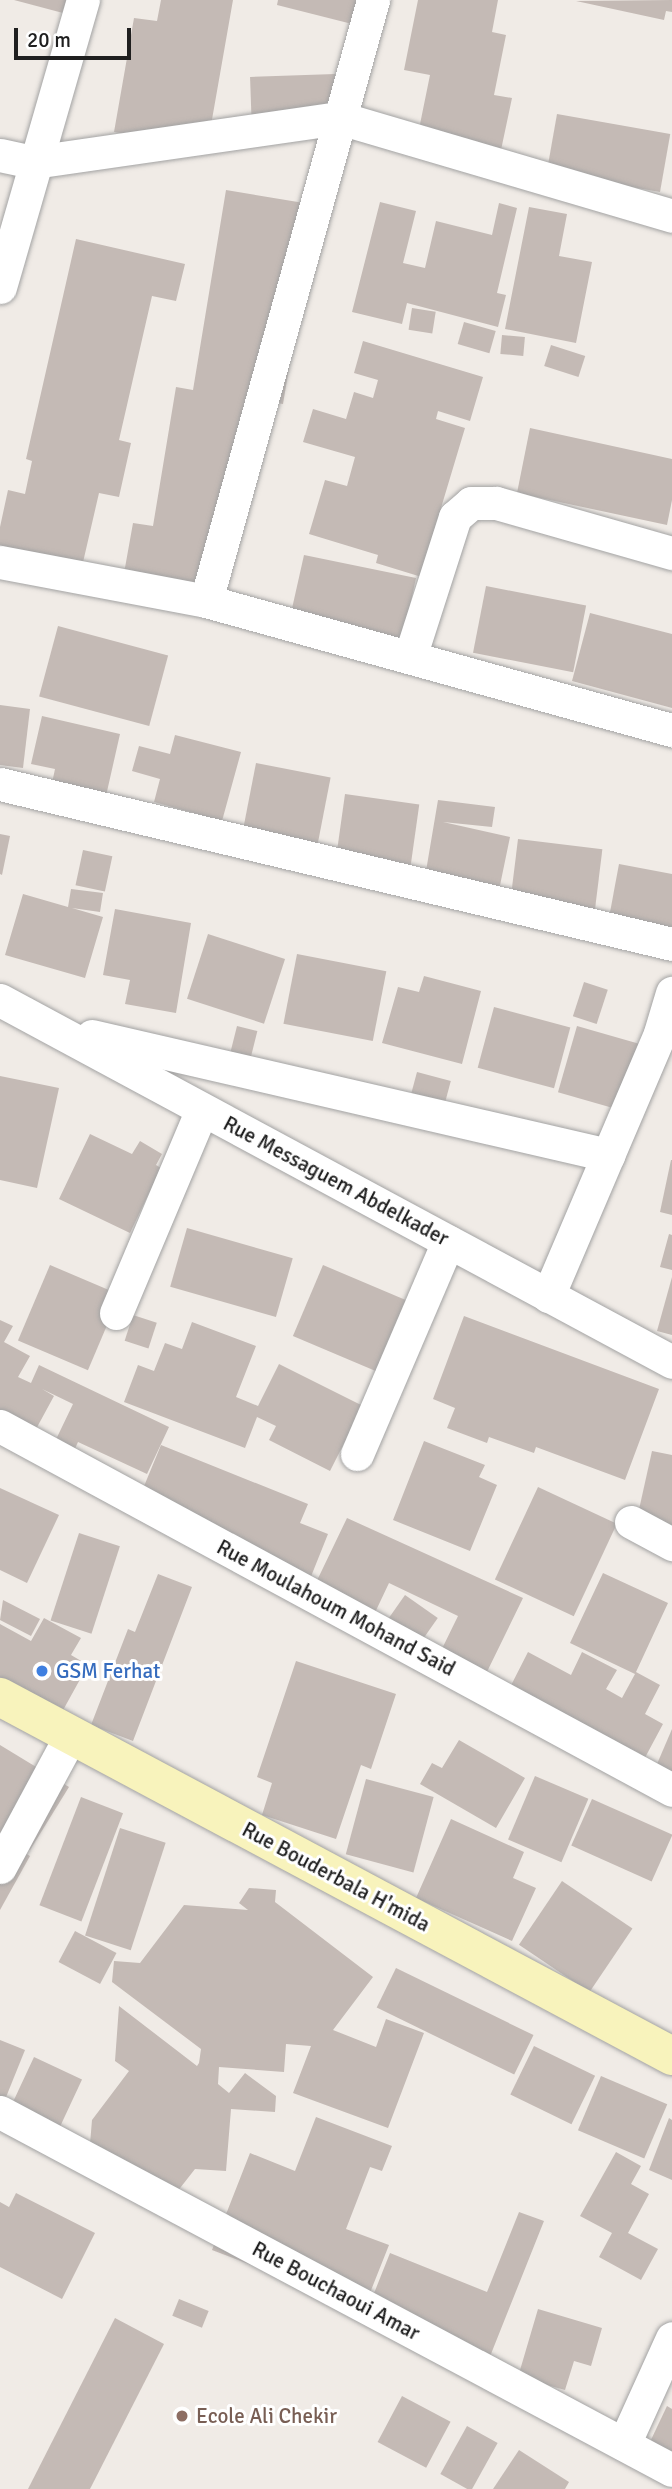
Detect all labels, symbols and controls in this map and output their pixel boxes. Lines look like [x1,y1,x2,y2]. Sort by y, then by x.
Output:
scale bar [18,14,135,58]
text: 20 m [27,27,71,53]
street label: Rue Messaguem Abdelkader [219,1111,453,1251]
street label: Rue Moulahoum Mohand Said [212,1534,460,1682]
place label: GSM Ferhat [56,1658,160,1684]
marker: GSM Ferhat [34,1663,50,1679]
street label: Rue Bouderbala H'mida [238,1817,434,1937]
street label: Rue Bouchaoui Amar [248,2236,424,2346]
place label: Ecole Ali Chekir [196,2403,337,2429]
marker: Ecole Ali Chekir [174,2408,190,2424]

